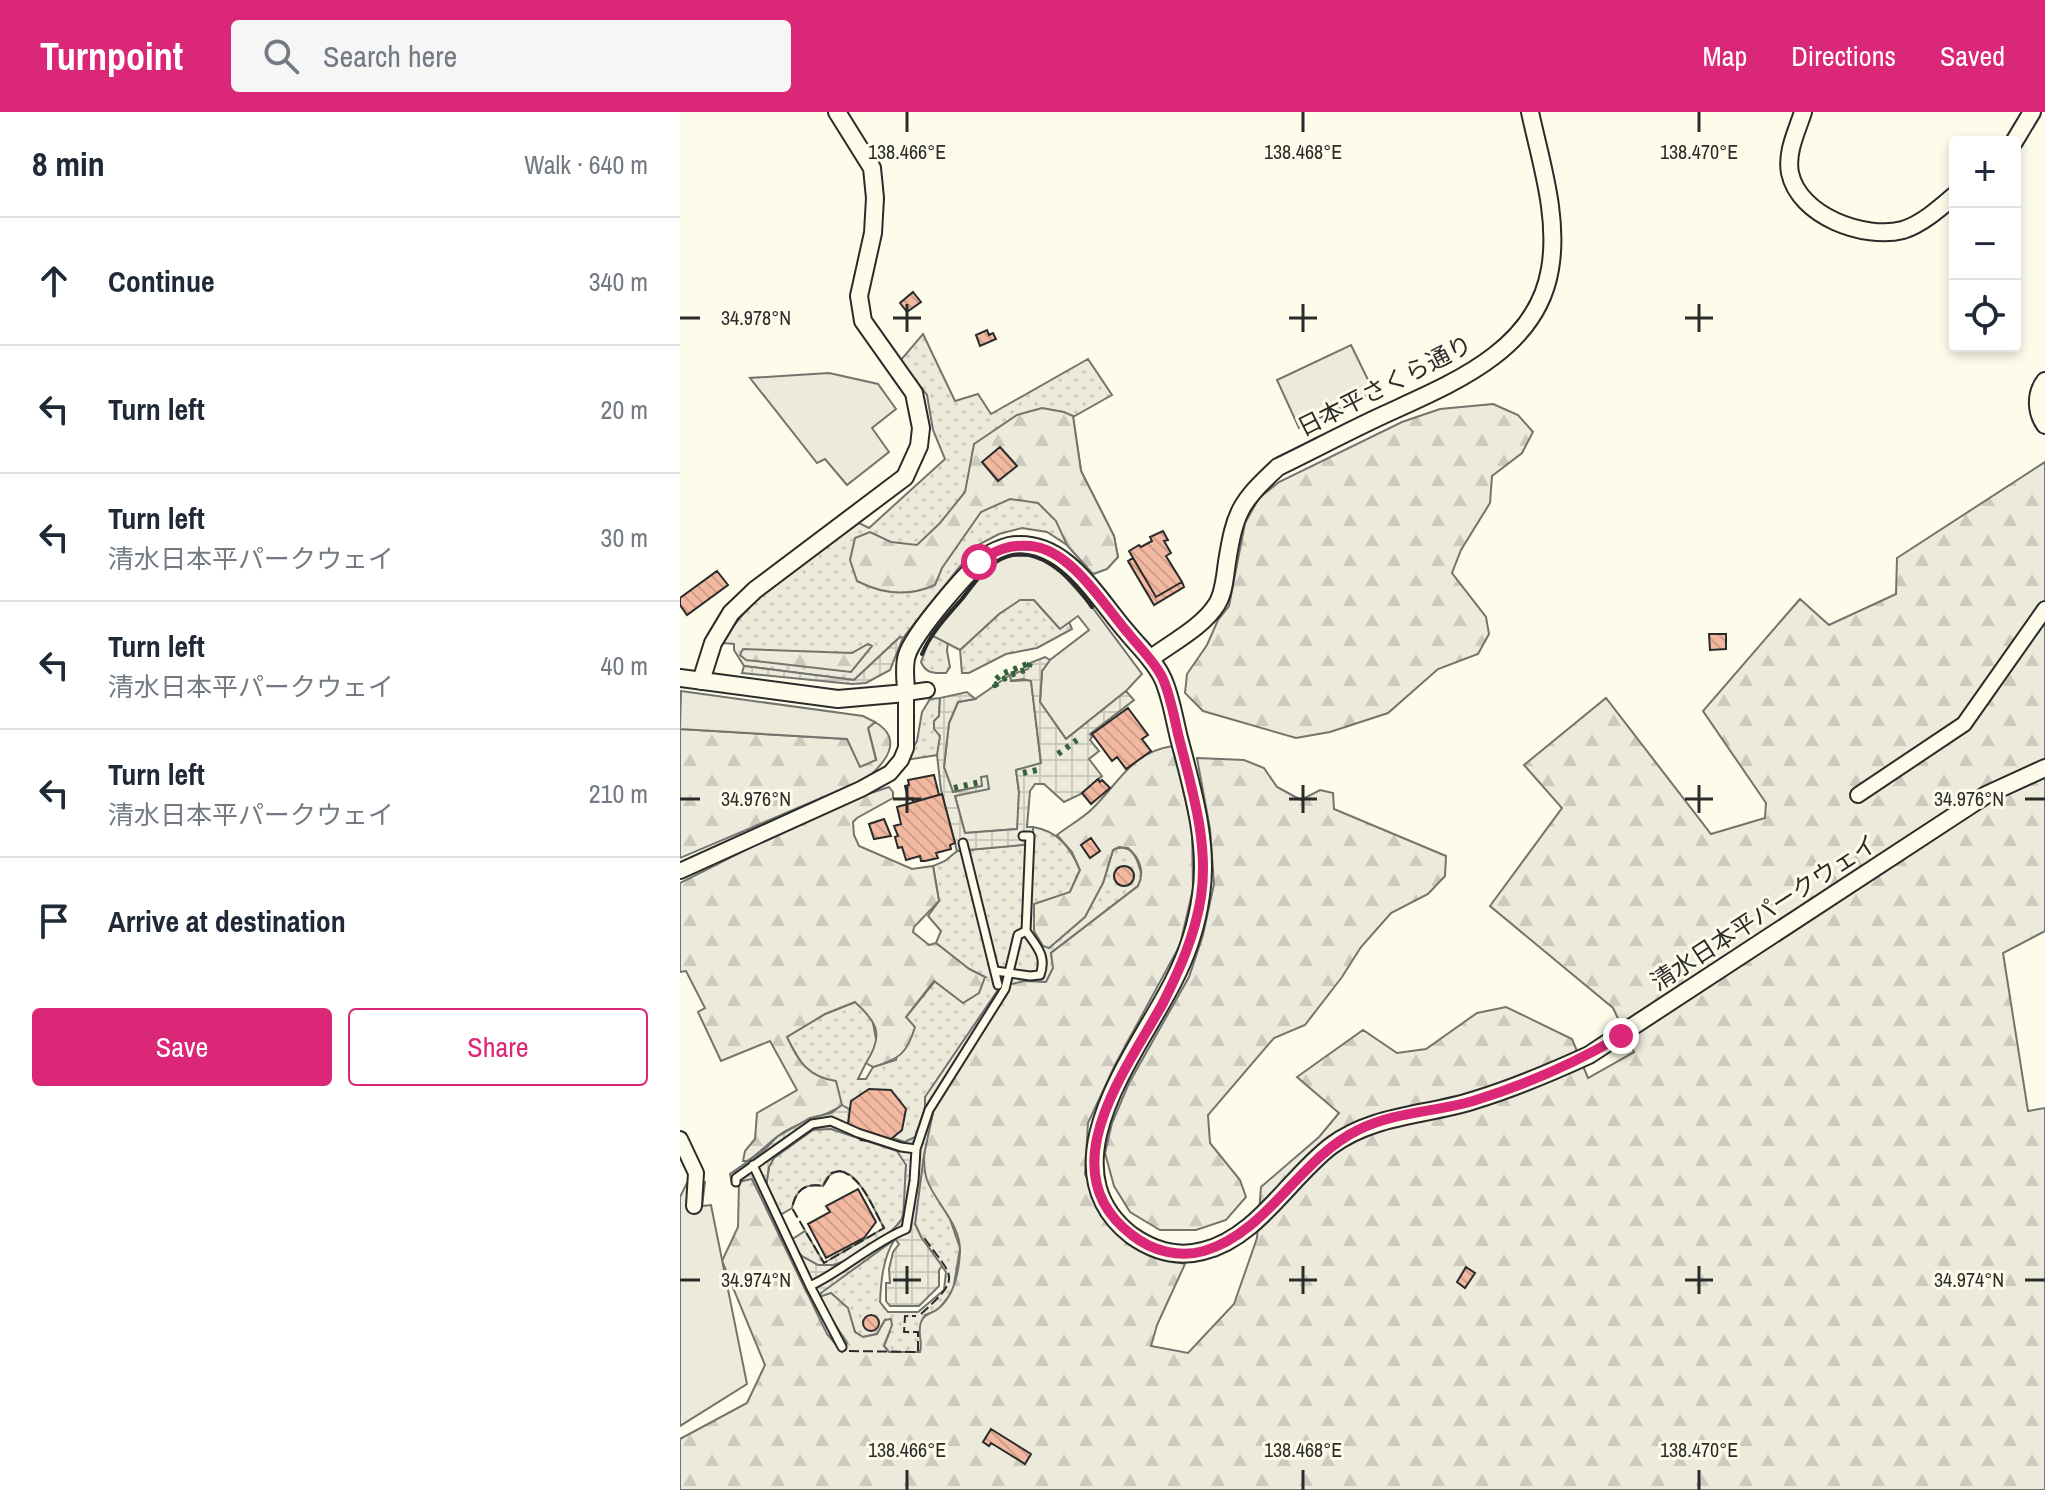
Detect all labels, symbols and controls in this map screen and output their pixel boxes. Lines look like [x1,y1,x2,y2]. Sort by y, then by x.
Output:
search box [231,20,791,92]
text: Turnpoint [40,31,183,82]
icon: search [259,34,303,78]
text: Search here [323,36,457,76]
text: Map [1703,37,1747,75]
text: Directions [1791,37,1896,75]
text: Saved [1940,37,2005,75]
map controls [1949,136,2021,352]
button: + [1949,136,2021,208]
text: 138.466°E [868,138,946,165]
text: 138.468°E [1264,138,1342,165]
text: 138.470°E [1660,138,1738,165]
text: 8 min [32,141,105,187]
text: Walk · 640 m [524,147,648,182]
button: − [1949,208,2021,280]
icon: ahead [32,259,76,303]
text: Continue [108,261,215,301]
text: 340 m [589,264,648,299]
button: locate [1949,280,2021,352]
text: 34.978°N [721,304,791,331]
street label: 日本平さくら通り [1292,327,1477,443]
icon: left [32,387,76,431]
text: Turn left [108,389,205,429]
text: 20 m [601,392,648,427]
text: Turn left [108,498,205,538]
icon: left [32,515,76,559]
text: 30 m [601,520,648,555]
text: 清水日本平パークウェイ [108,541,394,576]
route start [961,544,997,580]
text: Turn left [108,626,205,666]
icon: left [32,643,76,687]
text: 40 m [601,648,648,683]
text: 清水日本平パークウェイ [108,669,394,704]
text: Turn left [108,754,205,794]
icon: left [32,771,76,815]
text: 210 m [589,776,648,811]
text: 34.976°N [721,785,791,812]
text: 34.976°N [1934,785,2004,812]
text: 清水日本平パークウェイ [108,797,394,832]
street label: 清水日本平パークウェイ [1644,827,1883,997]
icon: arrive [32,899,76,943]
text: Arrive at destination [108,901,346,941]
button: Save [32,1008,332,1086]
button: Share [348,1008,648,1086]
route end [1603,1018,1639,1054]
text: 34.974°N [721,1266,791,1293]
text: 34.974°N [1934,1266,2004,1293]
text: 138.466°E [868,1436,946,1463]
text: 138.468°E [1264,1436,1342,1463]
text: 138.470°E [1660,1436,1738,1463]

